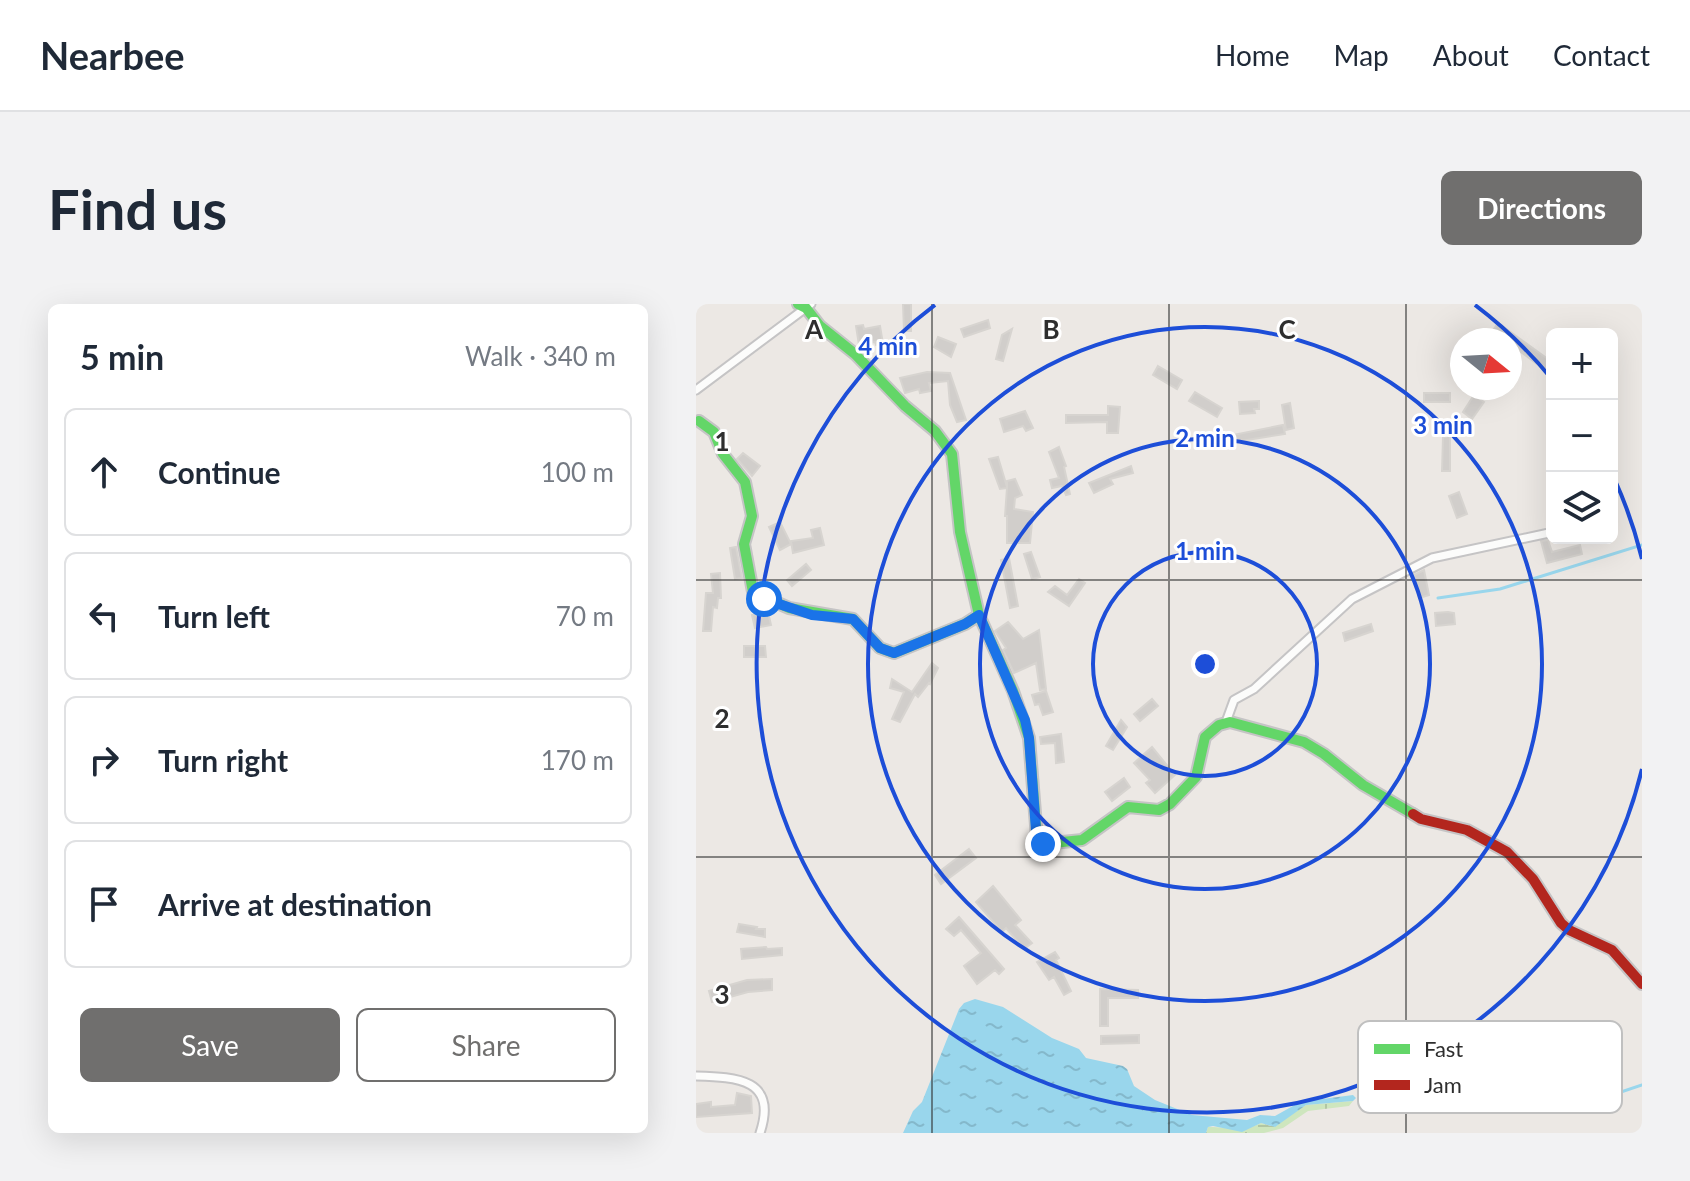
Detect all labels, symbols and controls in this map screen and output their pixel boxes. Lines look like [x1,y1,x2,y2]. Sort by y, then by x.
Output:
text: Nearbee [40,32,185,78]
text: Home [1215,38,1290,72]
text: Map [1334,38,1389,72]
text: About [1433,38,1509,72]
text: Contact [1553,38,1650,72]
button: Directions [1441,171,1642,245]
text: Find us [48,175,227,242]
text: A [804,313,824,345]
text: B [1042,313,1060,345]
text: C [1278,313,1296,345]
north arrow [1450,328,1522,400]
map controls [1546,328,1618,544]
button: + [1546,328,1618,400]
text: 4 min [858,331,918,360]
text: 5 min [80,336,164,377]
text: Walk · 340 m [465,340,616,372]
button: − [1546,400,1618,472]
text: 3 min [1413,410,1473,439]
text: 2 min [1175,423,1235,452]
text: 1 [714,425,730,457]
icon: ahead [82,450,126,494]
text: Continue [158,454,281,490]
text: 100 m [541,456,614,488]
button: layers [1546,472,1618,544]
text: 1 min [1175,536,1235,565]
route start [746,581,782,617]
icon: left [82,594,126,638]
text: Turn left [158,598,270,634]
text: 70 m [556,600,614,632]
centre of rings [1191,650,1219,678]
text: 2 [714,702,730,734]
icon: right [82,738,126,782]
text: Turn right [158,742,288,778]
text: 170 m [541,744,614,776]
route end [1025,826,1061,862]
icon: arrive [82,882,126,926]
text: Arrive at destination [158,886,432,922]
text: 3 [714,978,730,1010]
button: Save [80,1008,340,1082]
button: Share [356,1008,616,1082]
legend [1358,1021,1622,1113]
text: Fast [1424,1035,1463,1062]
text: Jam [1424,1071,1462,1098]

